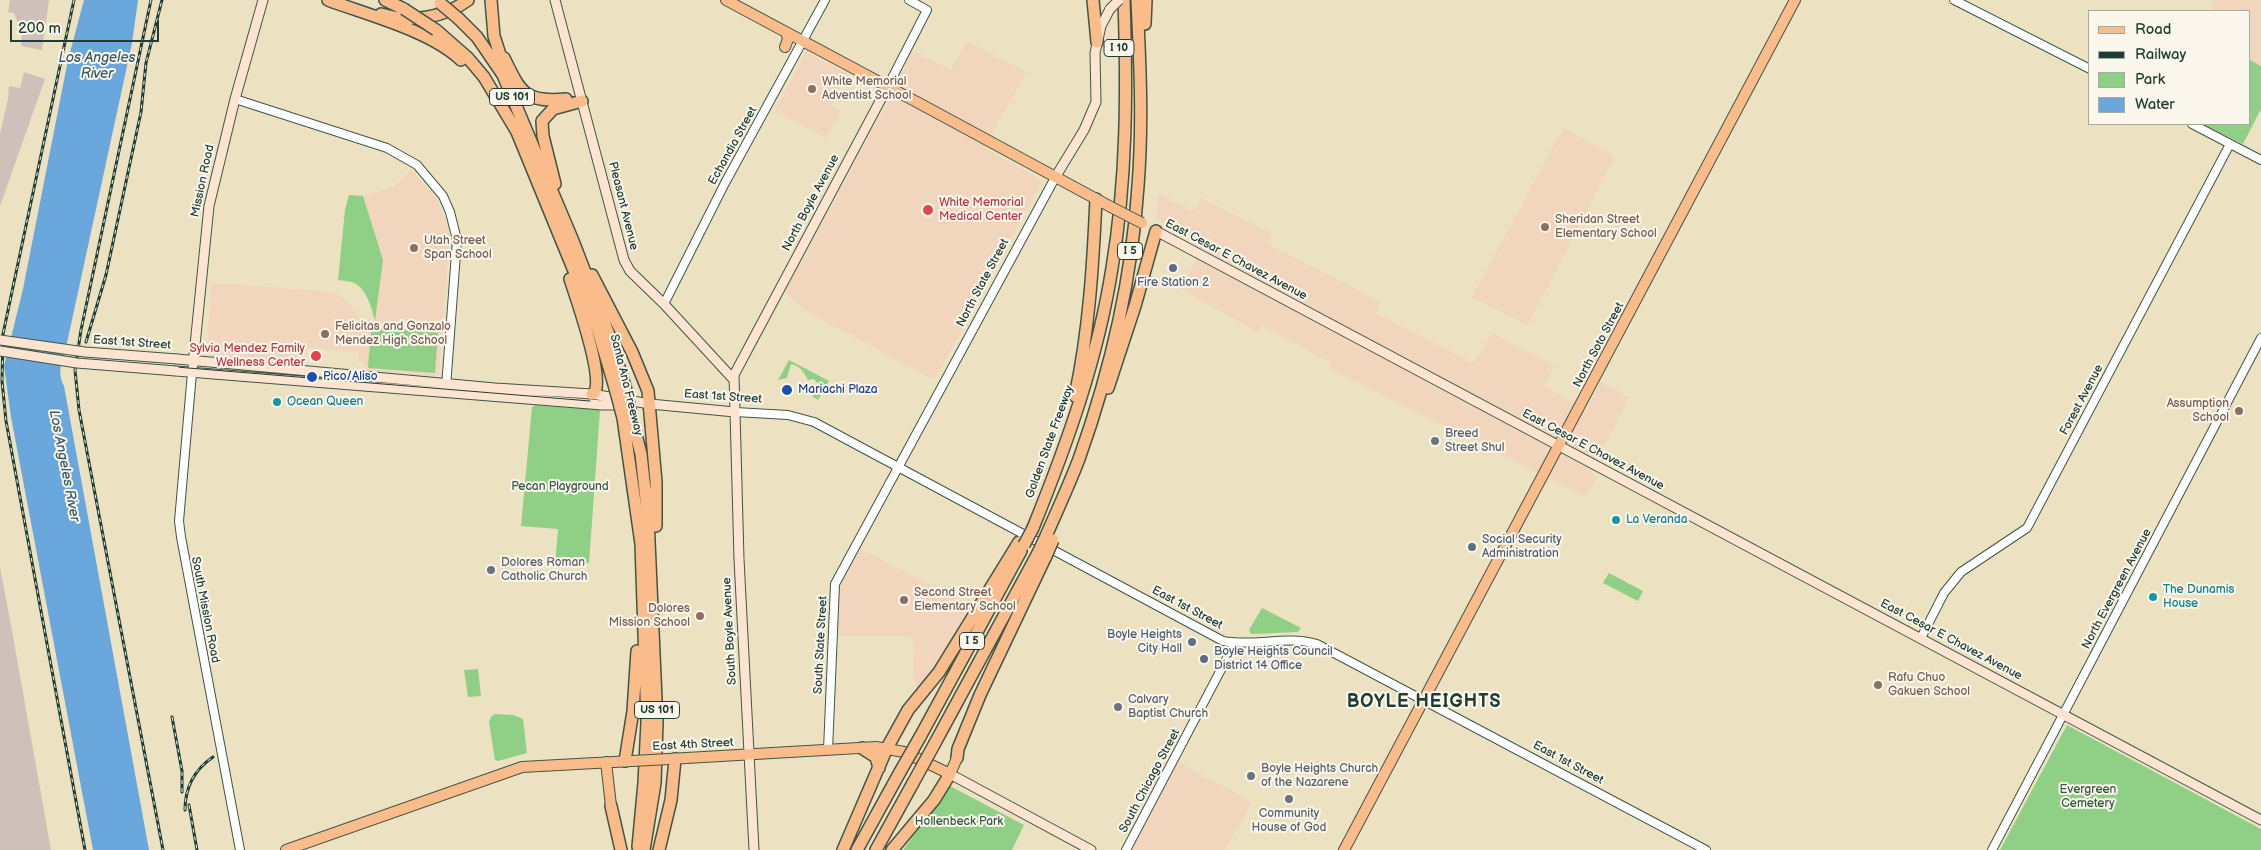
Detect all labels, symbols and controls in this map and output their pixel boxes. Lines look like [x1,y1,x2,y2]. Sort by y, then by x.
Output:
scale bar [12,10,161,42]
legend [2088,10,2251,125]
text: 200 m [18,19,61,38]
text: Road [2135,20,2171,39]
road number: I 10 [1104,40,1134,56]
text: Railway [2135,45,2186,64]
water label: Los Angeles River [58,50,136,82]
text: Park [2135,70,2165,89]
place label: White Memorial Adventist School [822,75,911,103]
marker: White Memorial Adventist School [806,83,818,95]
road number: US 101 [490,88,534,105]
text: Water [2135,95,2175,114]
street label: Echandia Street [706,104,760,188]
street label: Mission Road [188,143,218,219]
street label: North Boyle Avenue [779,152,843,254]
street label: Pleasant Avenue [605,160,641,252]
place label: White Memorial Medical Center [939,196,1023,224]
marker: White Memorial Medical Center [921,203,935,217]
place label: Sheridan Street Elementary School [1555,213,1657,241]
street label: East Cesar E Chavez Avenue [1163,216,1309,304]
marker: Sheridan Street Elementary School [1539,221,1551,233]
place label: Utah Street Span School [424,234,492,262]
street label: North State Street [954,236,1012,330]
marker: Utah Street Span School [408,242,420,254]
road number: I 5 [1118,242,1142,260]
marker: Fire Station 2 [1167,262,1179,274]
place label: Fire Station 2 [1137,276,1209,290]
street label: North Soto Street [1571,300,1627,390]
place label: Felicitas and Gonzalo Mendez High School [335,320,451,348]
marker: Felicitas and Gonzalo Mendez High School [319,328,331,340]
street label: East 1st Street [93,333,171,353]
street label: Santa Ana Freeway [606,333,646,437]
place label: Sylvia Mendez Family Wellness Center [189,342,305,370]
marker: Sylvia Mendez Family Wellness Center [309,349,323,363]
street label: Forest Avenue [2057,362,2107,438]
marker: Pico/Aliso [305,370,319,384]
place label: Pico/Aliso [323,370,378,384]
marker: Mariachi Plaza [780,383,794,397]
place label: Mariachi Plaza [798,383,877,397]
street label: Golden State Freeway [1023,384,1077,500]
street label: East 1st Street [684,387,762,407]
place label: Ocean Queen [287,395,363,409]
marker: Ocean Queen [271,396,283,408]
place label: Assumption School [2167,397,2229,425]
marker: Assumption School [2233,405,2245,417]
street label: East Cesar E Chavez Avenue [1520,406,1666,494]
water label: Los Angeles River [45,409,83,523]
place label: Breed Street Shul [1445,427,1504,455]
marker: Breed Street Shul [1429,435,1441,447]
park label: Pecan Playground [511,480,609,494]
place label: La Veranda [1626,513,1687,527]
marker: La Veranda [1610,514,1622,526]
street label: North Evergreen Avenue [2079,526,2155,652]
place label: Social Security Administration [1482,533,1562,561]
marker: Social Security Administration [1466,541,1478,553]
street label: South Mission Road [188,556,222,664]
place label: Dolores Roman Catholic Church [501,556,587,584]
marker: Dolores Roman Catholic Church [485,564,497,576]
street label: South Boyle Avenue [720,577,740,685]
street label: East 1st Street [1149,583,1225,633]
place label: The Dunamis House [2163,583,2235,611]
place label: Second Street Elementary School [914,586,1016,614]
marker: The Dunamis House [2147,591,2159,603]
marker: Second Street Elementary School [898,594,910,606]
street label: South State Street [811,596,831,694]
street label: East Cesar E Chavez Avenue [1878,596,2024,684]
place label: Dolores Mission School [609,602,690,630]
marker: Dolores Mission School [694,610,706,622]
place label: Boyle Heights City Hall [1107,628,1182,656]
road number: I 5 [960,632,984,649]
marker: Boyle Heights City Hall [1186,636,1198,648]
place label: Boyle Heights Council District 14 Office [1214,645,1333,673]
marker: Boyle Heights Council District 14 Office [1198,653,1210,665]
place label: Rafu Chuo Gakuen School [1888,671,1970,699]
marker: Rafu Chuo Gakuen School [1872,679,1884,691]
district label: BOYLE HEIGHTS [1345,691,1503,713]
place label: Calvary Baptist Church [1128,693,1208,721]
marker: Calvary Baptist Church [1112,701,1124,713]
road number: US 101 [634,702,680,718]
street label: South Chicago Street [1117,727,1183,835]
street label: East 4th Street [652,736,734,754]
street label: East 1st Street [1530,738,1606,788]
place label: Boyle Heights Church of the Nazarene [1261,762,1378,790]
marker: Boyle Heights Church of the Nazarene [1245,770,1257,782]
park label: Evergreen Cemetery [2060,783,2116,811]
marker: Community House of God [1283,793,1295,805]
place label: Community House of God [1252,807,1326,835]
park label: Hollenbeck Park [915,815,1003,829]

